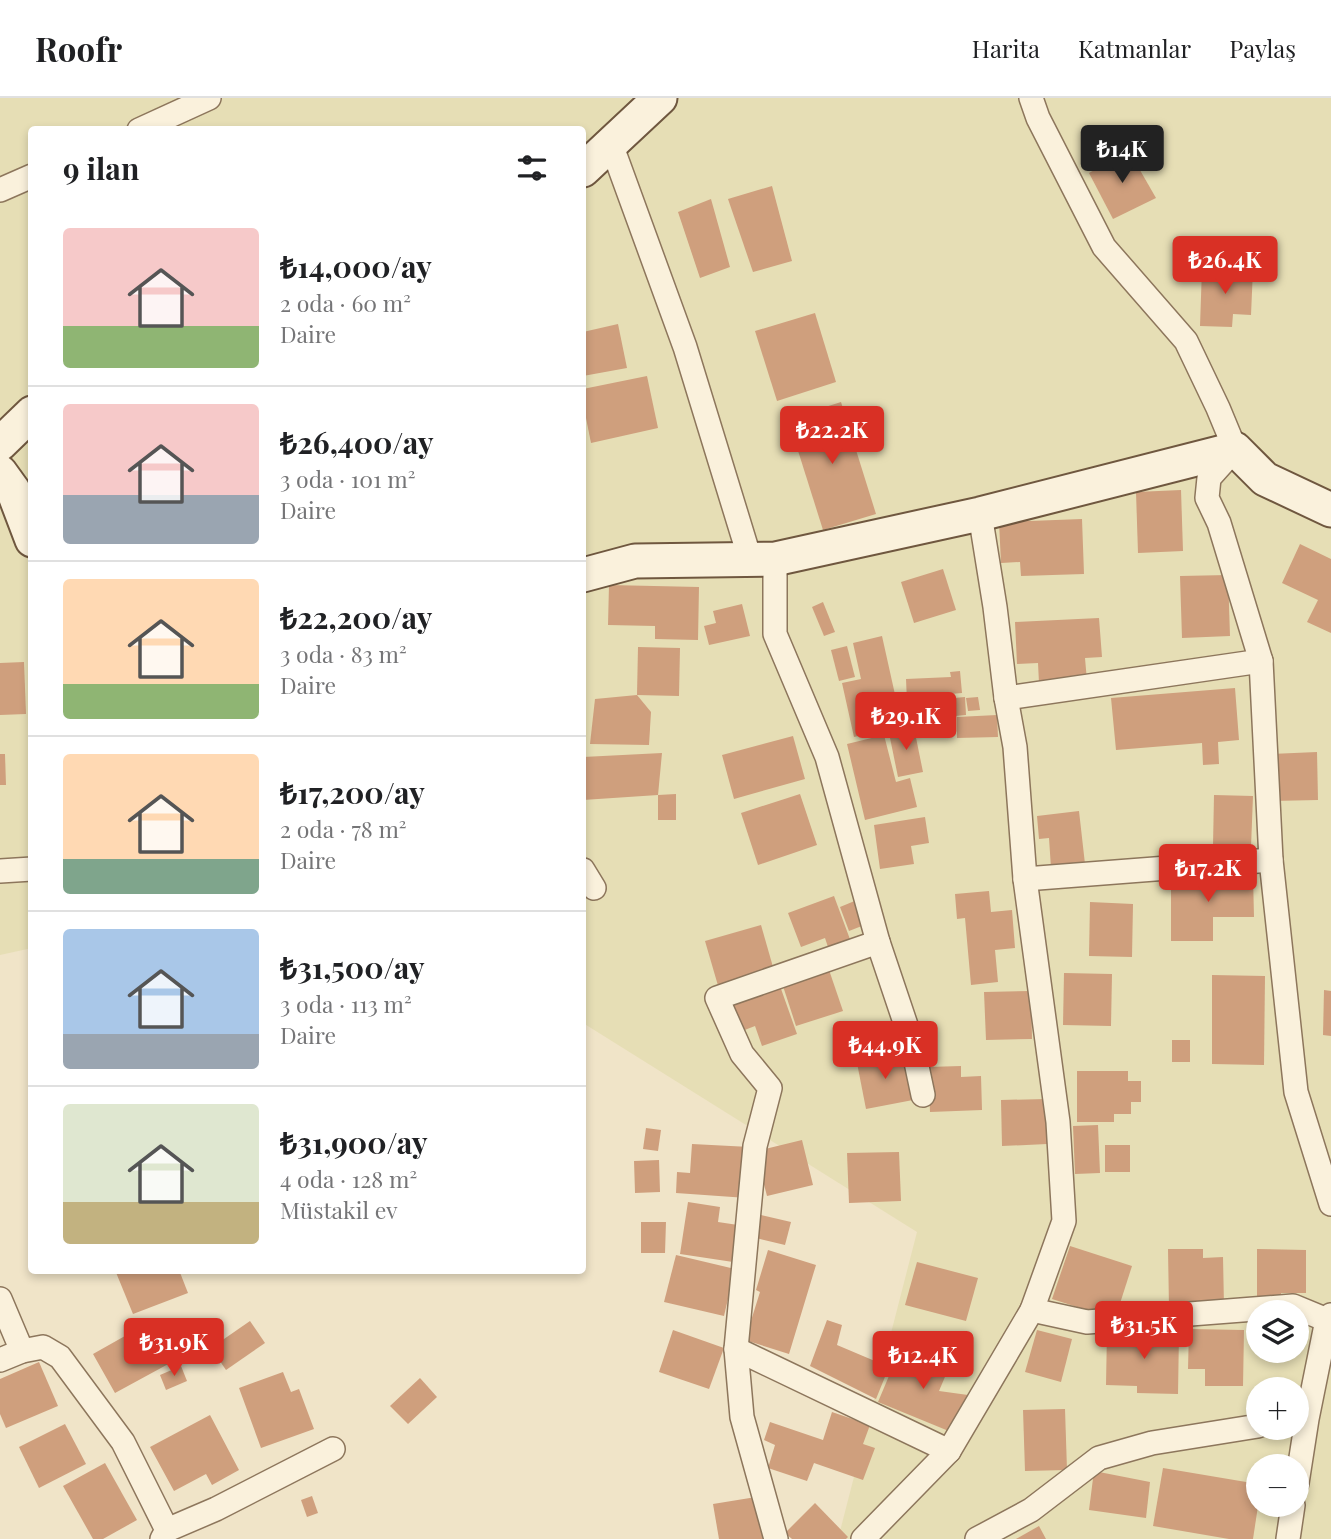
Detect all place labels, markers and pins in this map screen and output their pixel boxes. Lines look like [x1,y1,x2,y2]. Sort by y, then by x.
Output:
pin: ₺14K [1081,126,1163,185]
pin: ₺26.4K [1168,236,1282,296]
pin: ₺22.2K [775,406,889,466]
pin: ₺29.1K [849,692,963,752]
pin: ₺17.2K [1151,844,1265,904]
pin: ₺44.9K [828,1021,942,1081]
pin: ₺31.5K [1087,1302,1201,1361]
pin: ₺31.9K [117,1318,231,1378]
pin: ₺12.4K [866,1332,980,1391]

